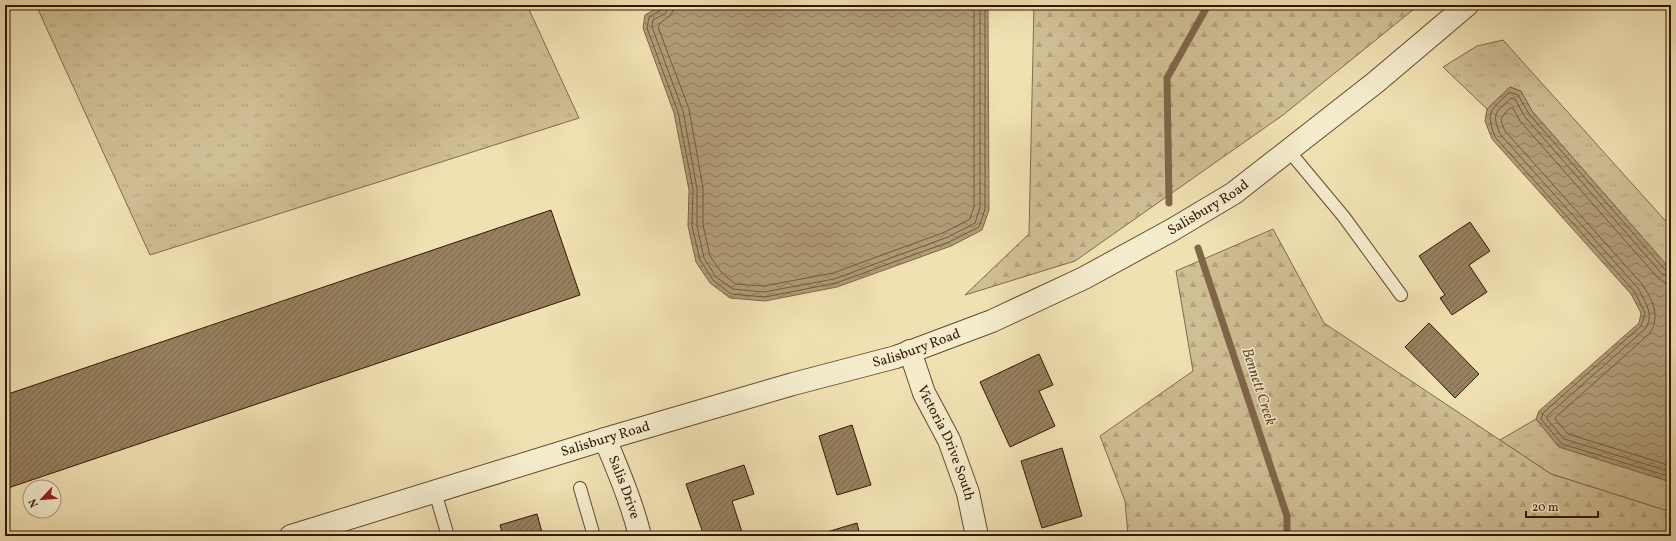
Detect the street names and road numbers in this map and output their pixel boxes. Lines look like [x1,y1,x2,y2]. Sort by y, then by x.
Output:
street label: Salisbury Road [1164,175,1253,240]
street label: Salisbury Road [870,324,963,372]
street label: Victoria Drive South [913,383,979,502]
street label: Salisbury Road [558,417,652,462]
street label: Salis Drive [603,453,644,522]

